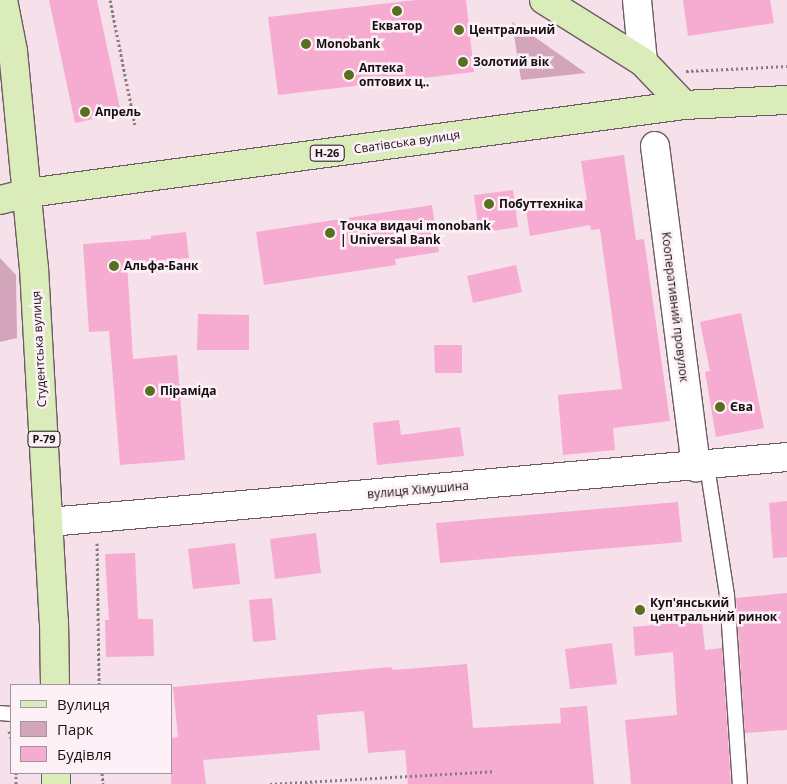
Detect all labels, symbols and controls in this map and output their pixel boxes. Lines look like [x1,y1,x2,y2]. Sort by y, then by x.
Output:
marker: Екватор [391,5,403,17]
place label: Екватор [372,19,422,33]
place label: Центральний [469,23,555,37]
marker: Центральний [453,24,465,36]
place label: Monobank [316,37,380,51]
marker: Monobank [300,38,312,50]
place label: Золотий вік [473,55,549,69]
marker: Золотий вік [457,56,469,68]
place label: Аптека оптових ц‥ [359,61,429,89]
marker: Аптека оптових ц‥ [343,69,355,81]
place label: Апрель [95,105,141,119]
marker: Апрель [79,106,91,118]
street label: Сватівська вулиця [353,127,461,157]
road number: Н-26 [310,144,344,162]
place label: Побуттехніка [499,197,583,211]
marker: Побуттехніка [483,198,495,210]
place label: Точка видачі monobank | Universal Bank [340,219,491,247]
marker: Точка видачі monobank | Universal Bank [324,227,336,239]
street label: Кооперативний провулок [659,231,691,383]
place label: Альфа-Банк [124,259,199,273]
marker: Альфа-Банк [108,260,120,272]
street label: Студентська вулиця [29,290,49,408]
place label: Піраміда [160,384,216,398]
marker: Піраміда [144,385,156,397]
place label: Єва [730,400,753,414]
marker: Єва [714,401,726,413]
road number: Р-79 [27,430,62,448]
street label: вулиця Хімушина [367,478,469,502]
place label: Куп'янський центральний ринок [650,596,777,624]
marker: Куп'янський центральний ринок [634,604,646,616]
legend [10,684,172,774]
text: Вулиця [57,694,110,714]
text: Парк [57,719,93,739]
text: Будівля [57,744,112,764]

